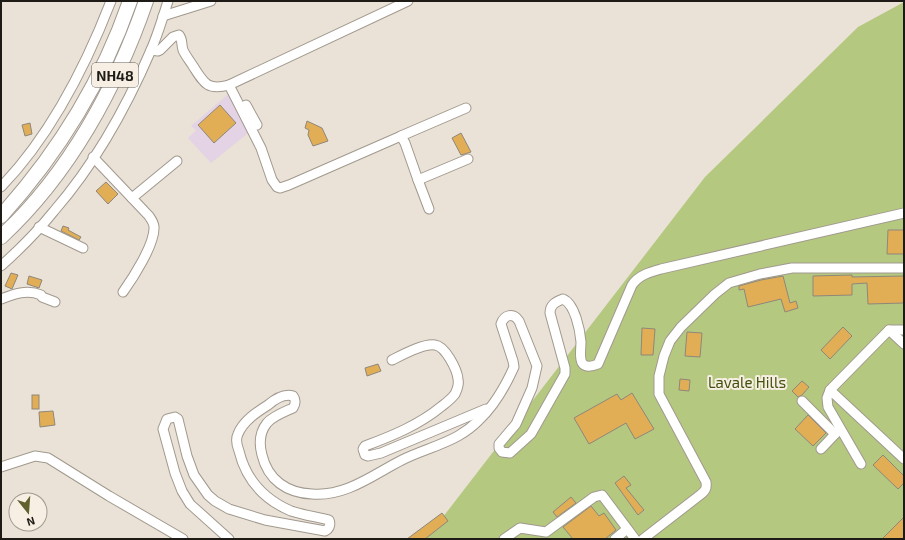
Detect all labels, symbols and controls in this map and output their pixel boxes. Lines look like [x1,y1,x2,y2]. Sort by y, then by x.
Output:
road number: NH48 [92,63,138,87]
park label: Lavale Hills [708,373,786,391]
north arrow [8,492,48,532]
text: N [25,515,37,529]

